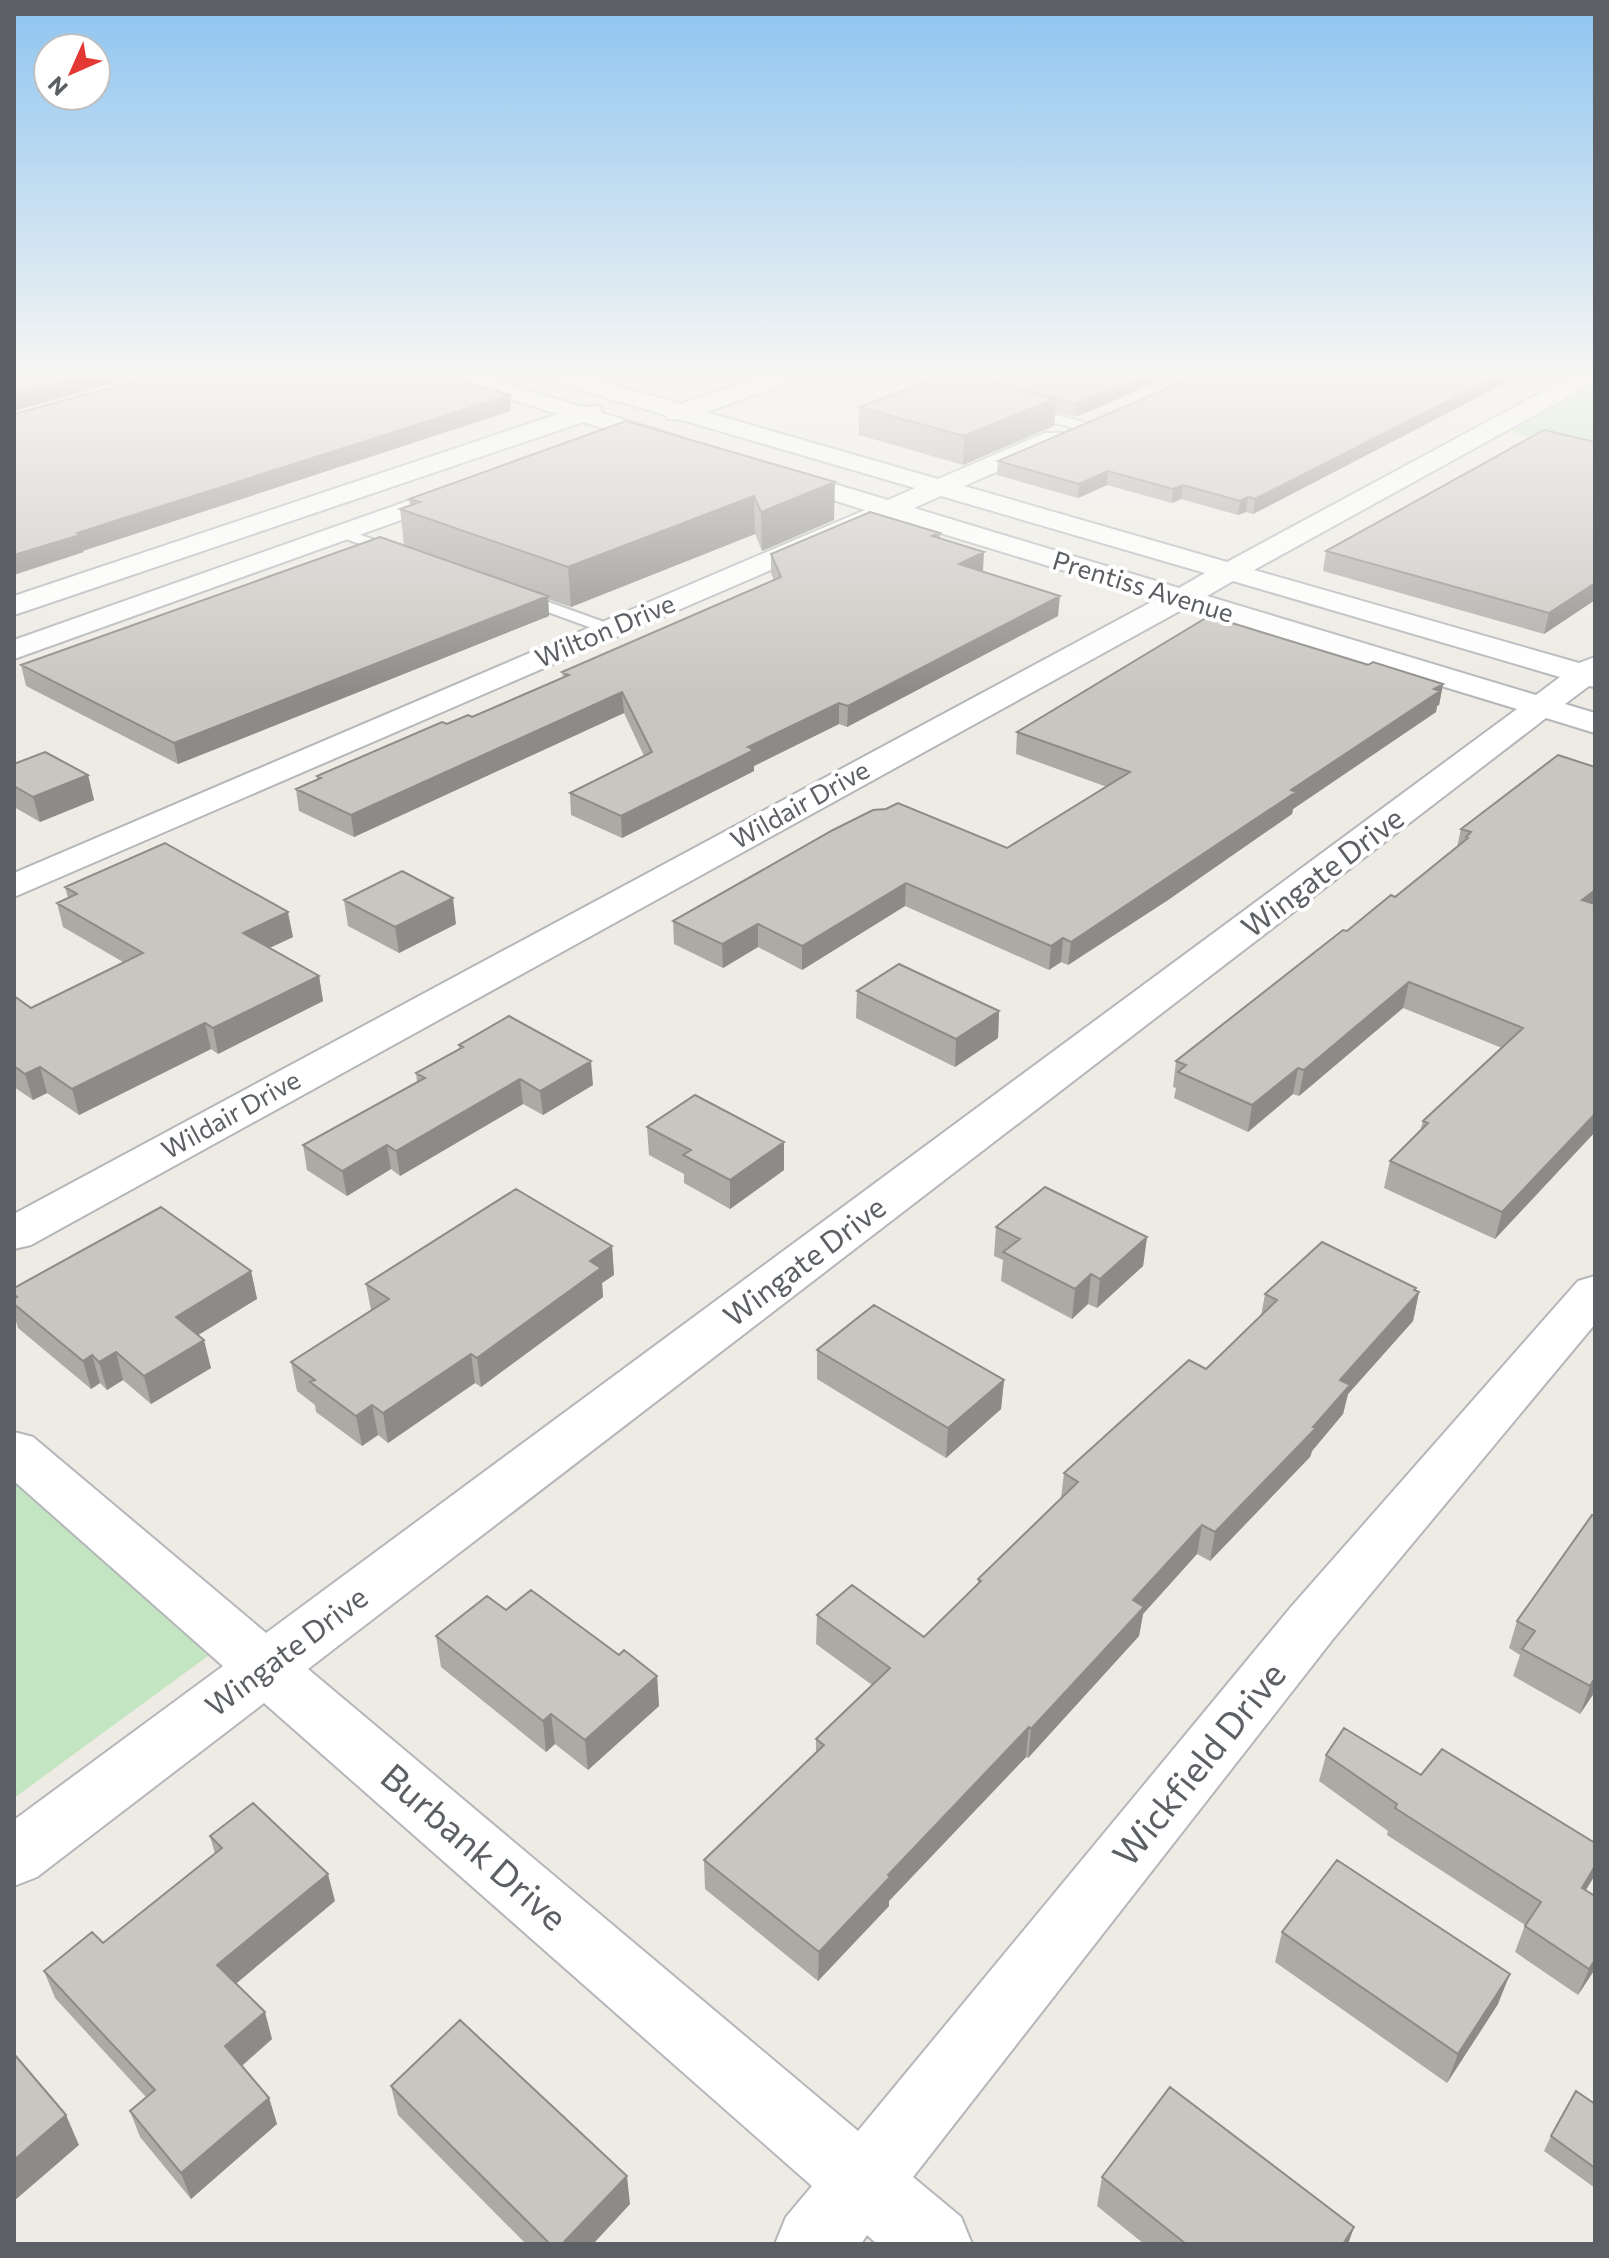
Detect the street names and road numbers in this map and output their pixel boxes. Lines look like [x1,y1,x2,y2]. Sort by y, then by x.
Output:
street label: Prentiss Avenue [1049,543,1238,628]
street label: Wilton Drive [530,586,679,673]
street label: Wildair Drive [725,753,874,854]
street label: Wingate Drive [1233,798,1410,944]
street label: Wildair Drive [156,1063,305,1164]
street label: Wingate Drive [715,1187,892,1333]
street label: Wingate Drive [197,1577,374,1723]
street label: Wickfield Drive [1102,1652,1293,1874]
street label: Burbank Drive [373,1753,577,1938]

